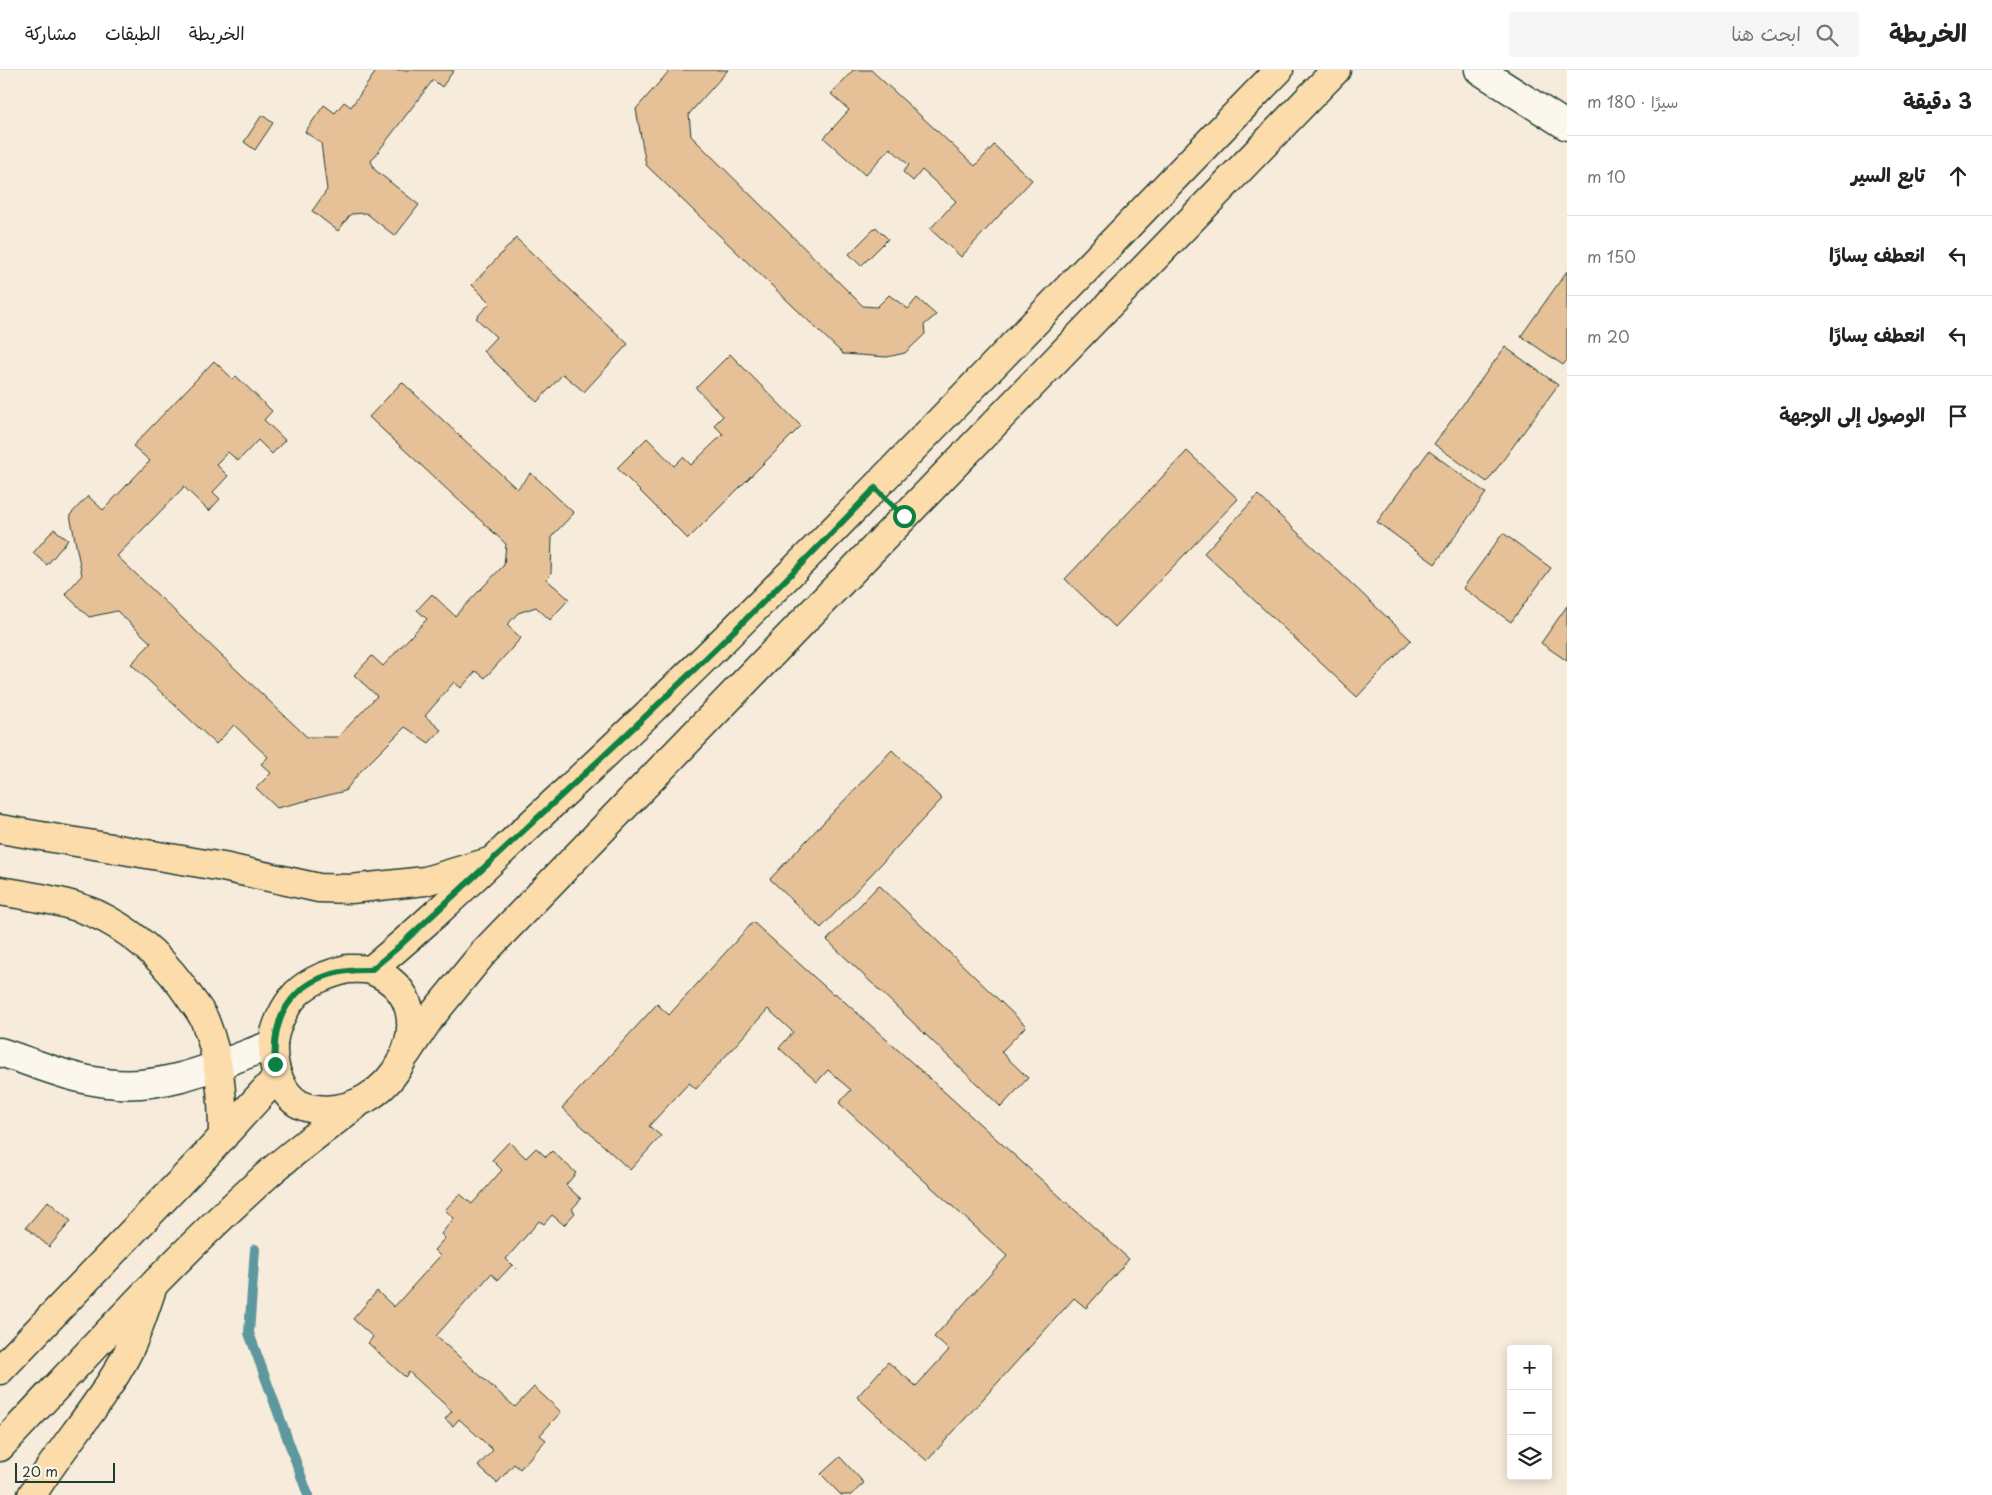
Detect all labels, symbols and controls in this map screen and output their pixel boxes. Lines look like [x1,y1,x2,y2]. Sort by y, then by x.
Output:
search box [1509,12,1859,57]
text: الخريطة [1889,14,1967,50]
text: مشاركة [25,19,77,46]
text: الطبقات [105,19,161,46]
text: الخريطة [189,19,245,46]
text: ابحث هنا [1731,19,1801,47]
icon: search [1813,21,1841,49]
text: 3 دقيقة [1903,84,1972,116]
text: سيرًا · 180 m [1587,89,1679,113]
text: تابع السير [1851,160,1925,188]
icon: ahead [1944,162,1972,190]
text: 10 m [1587,164,1626,188]
text: انعطف يسارًا [1829,240,1925,268]
icon: left [1944,242,1972,270]
text: 150 m [1587,244,1636,268]
text: انعطف يسارًا [1829,320,1925,348]
icon: left [1944,322,1972,350]
text: 20 m [1587,324,1630,348]
text: الوصول إلى الوجهة [1779,400,1925,428]
icon: arrive [1944,402,1972,430]
route start [893,505,916,528]
route end [264,1053,287,1076]
map controls [1507,1345,1552,1480]
button: + [1507,1345,1552,1390]
button: − [1507,1390,1552,1435]
button: layers [1507,1435,1552,1480]
scale bar [15,1460,115,1483]
text: 20 m [22,1461,58,1482]

